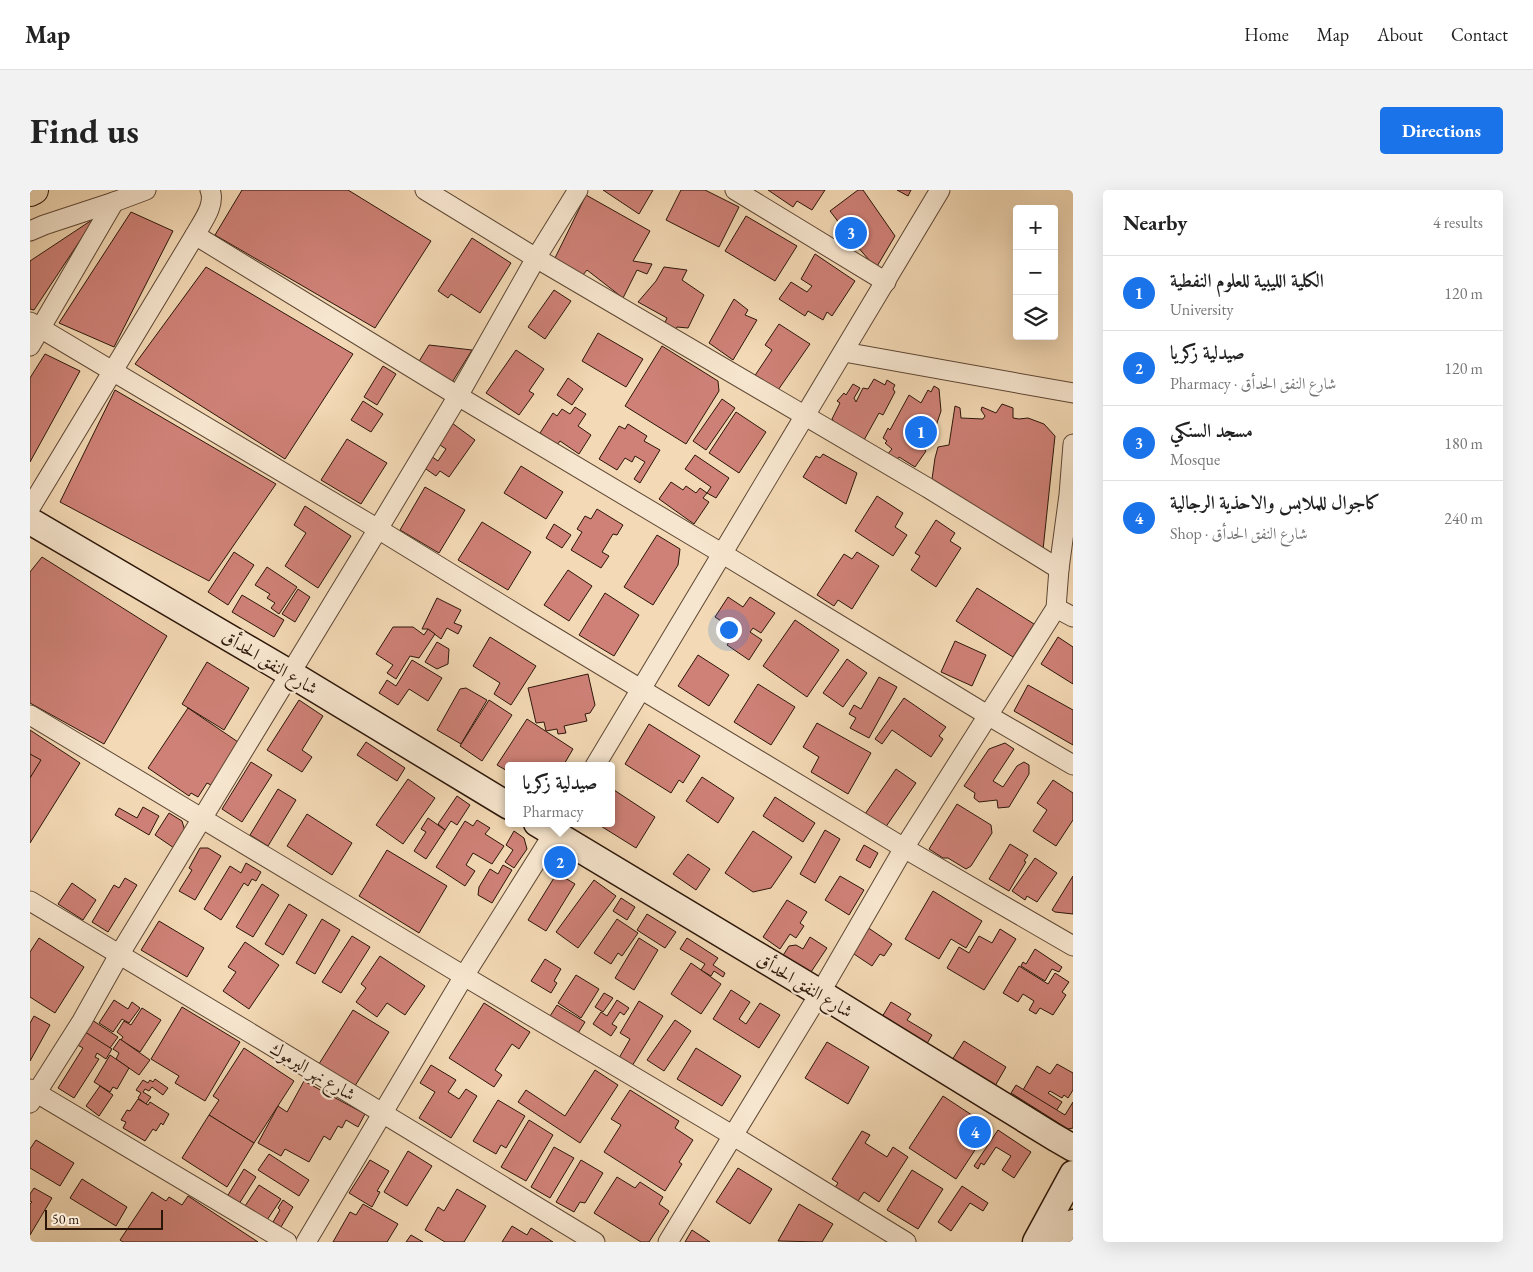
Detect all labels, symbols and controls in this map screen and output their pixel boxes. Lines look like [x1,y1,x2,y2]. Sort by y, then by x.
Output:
text: Map [25,19,70,50]
text: Home [1244,23,1289,46]
text: Map [1317,23,1349,46]
text: About [1377,23,1423,46]
text: Contact [1451,23,1508,46]
button: Directions [1380,107,1503,154]
text: Find us [30,108,139,153]
map controls [1013,205,1058,340]
button: + [1013,205,1058,250]
text: Nearby [1123,209,1187,236]
text: 4 results [1433,212,1483,233]
pin: 3 [835,214,867,252]
button: − [1013,250,1058,295]
text: الكلية الليبية للعلوم النفطية [1170,268,1324,293]
text: 1 [1135,283,1143,304]
text: 120 m [1444,283,1483,304]
button: layers [1013,295,1058,340]
text: University [1170,299,1234,320]
text: صيدلية زكريا [1170,340,1245,365]
text: 2 [1135,358,1143,379]
text: 120 m [1444,358,1483,379]
text: Pharmacy · شارع النفق الحدأق [1170,373,1336,394]
pin: 1 [905,413,937,451]
text: مسجد السنكي [1170,418,1253,443]
text: 3 [1135,433,1143,454]
text: 180 m [1444,433,1483,454]
text: Mosque [1170,449,1220,470]
text: كاجوال للملابس والاحذية الرجالية [1170,490,1380,515]
text: 4 [1135,508,1143,529]
text: 240 m [1444,508,1483,529]
text: Shop · شارع النفق الحدأق [1170,523,1307,544]
your location [716,617,742,643]
street label: شارع النفق الحدأق [216,623,323,703]
popup [505,762,615,827]
text: صيدلية زكريا [523,770,597,795]
text: Pharmacy [523,801,583,822]
pin: 2 [544,843,576,881]
street label: شارع النفق الحدأق [751,946,858,1026]
street label: شارع نهر اليرموك [264,1036,360,1109]
pin: 4 [959,1113,991,1151]
scale bar [45,1207,162,1230]
text: 50 m [52,1210,79,1228]

